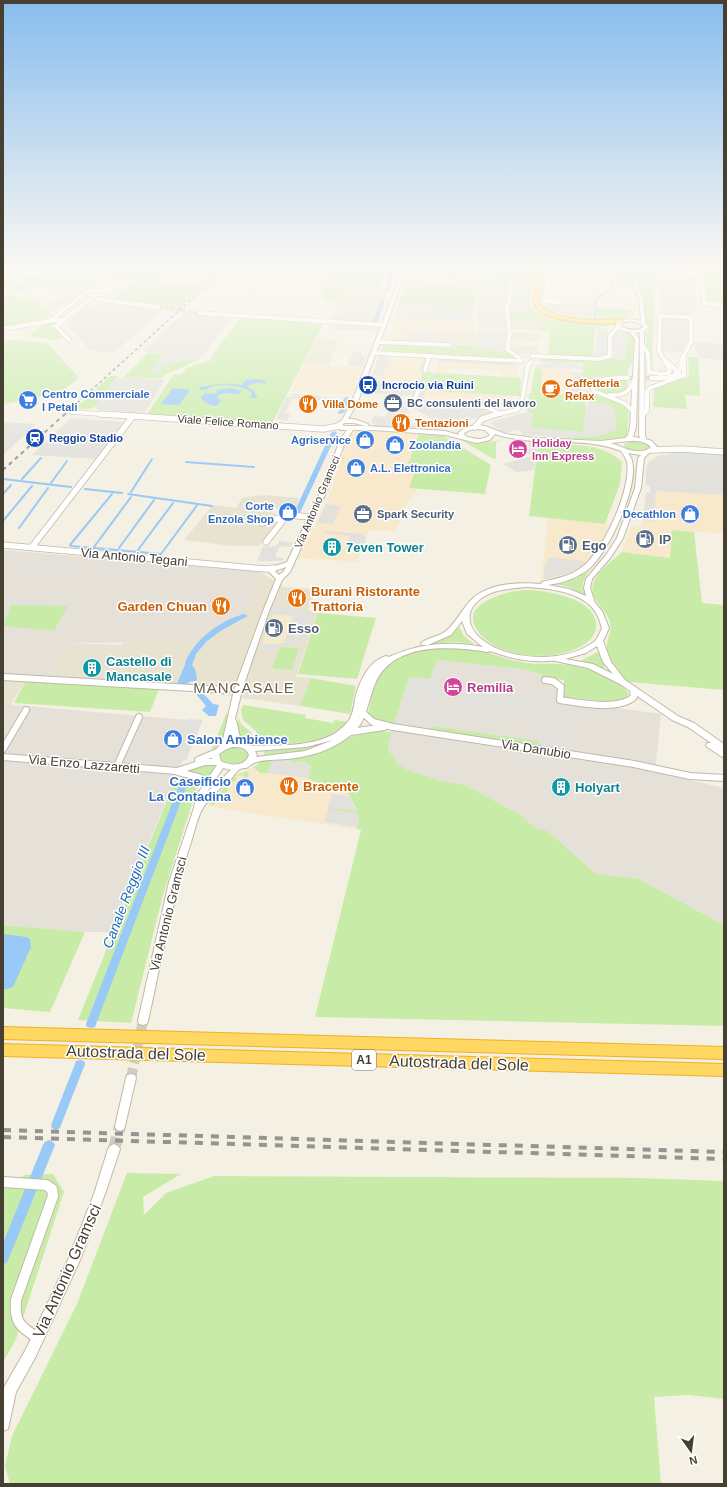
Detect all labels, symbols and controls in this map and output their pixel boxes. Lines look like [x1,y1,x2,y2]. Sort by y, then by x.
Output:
bus stop icon: Incrocio via Ruini [357,374,379,396]
place label: Caffetteria Relax [565,377,620,402]
cafe icon: Caffetteria Relax [540,378,562,400]
place label: Incrocio via Ruini [382,379,474,391]
place label: Centro Commerciale I Petali [42,388,150,413]
supermarket icon: Centro Commerciale I Petali [17,389,39,411]
office icon: BC consulenti del lavoro [382,392,404,414]
restaurant icon: Villa Dome [297,393,319,415]
place label: BC consulenti del lavoro [407,397,536,409]
place label: Villa Dome [322,398,378,410]
street label: Viale Felice Romano [177,412,279,432]
restaurant icon: Tentazioni [390,412,412,434]
place label: Tentazioni [415,417,469,429]
station icon: Reggio Stadio [24,427,46,449]
shop icon: Agriservice [354,429,376,451]
place label: Reggio Stadio [49,432,123,444]
place label: Agriservice [291,434,351,446]
shop icon: Zoolandia [384,434,406,456]
place label: Holiday Inn Express [532,437,594,462]
hotel icon: Holiday Inn Express [507,438,529,460]
place label: Zoolandia [409,439,462,451]
street label: Via Antonio Gramsci [292,454,342,550]
shop icon: A.L. Elettronica [345,457,367,479]
place label: A.L. Elettronica [370,462,452,474]
place label: Corte Enzola Shop [208,500,274,525]
shop icon: Corte Enzola Shop [277,501,299,523]
office icon: Spark Security [352,503,374,525]
shop icon: Decathlon [679,503,701,525]
place label: Spark Security [377,508,455,520]
place label: Decathlon [623,508,676,520]
fuel station icon: IP [634,528,656,550]
place label: IP [659,532,672,547]
fuel station icon: Ego [557,534,579,556]
building icon: 7even Tower [321,536,343,558]
place label: Ego [582,538,607,553]
place label: 7even Tower [346,540,424,555]
street label: Via Antonio Tegani [80,545,188,569]
place label: Burani Ristorante Trattoria [311,584,420,614]
restaurant icon: Burani Ristorante Trattoria [286,587,308,609]
restaurant icon: Garden Chuan [210,595,232,617]
place label: Garden Chuan [117,599,207,614]
fuel station icon: Esso [263,617,285,639]
place label: Esso [288,621,319,636]
place label: Castello di Mancasale [106,654,172,684]
building icon: Castello di Mancasale [81,657,103,679]
hotel icon: Remilia [442,676,464,698]
district label: MANCASALE [193,679,295,696]
place label: Remilia [467,680,514,695]
shop icon: Salon Ambience [162,728,184,750]
place label: Salon Ambience [187,732,288,747]
street label: Via Danubio [500,736,572,762]
street label: Via Enzo Lazzaretti [28,752,140,776]
place label: Caseificio La Contadina [149,774,232,804]
restaurant icon: Bracente [278,775,300,797]
building icon: Holyart [550,776,572,798]
shop icon: Caseificio La Contadina [234,777,256,799]
place label: Bracente [303,779,359,794]
place label: Holyart [575,780,620,795]
water label: Canale Reggio III [99,844,153,950]
street label: Via Antonio Gramsci [147,855,190,973]
street label: Autostrada del Sole [66,1042,206,1064]
road number: A1 [352,1050,376,1070]
street label: Autostrada del Sole [389,1052,529,1074]
street label: Via Antonio Gramsci [30,1201,104,1341]
north arrow [671,1431,711,1471]
text: N [688,1454,699,1467]

